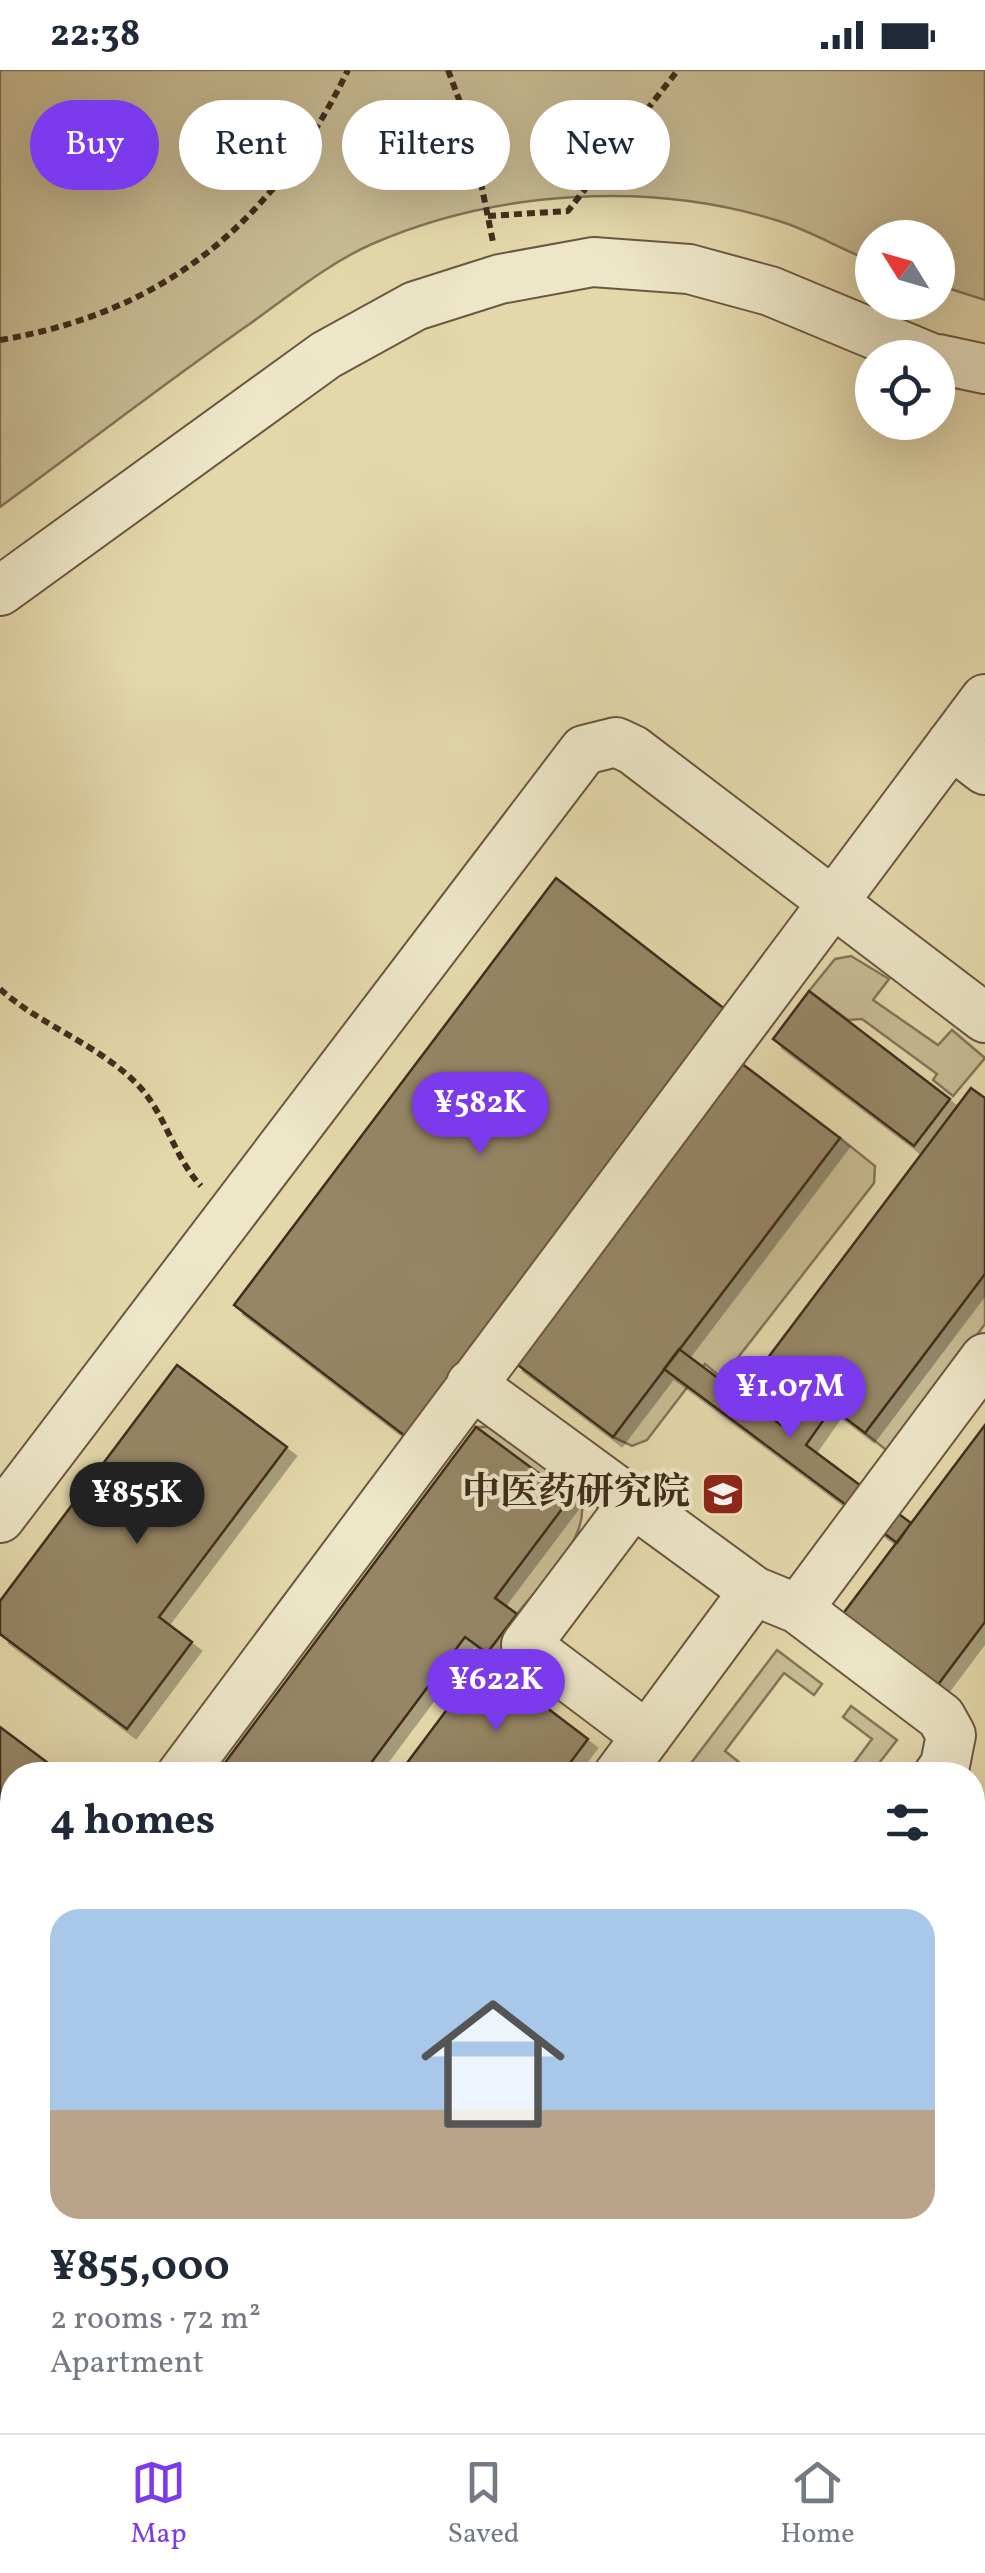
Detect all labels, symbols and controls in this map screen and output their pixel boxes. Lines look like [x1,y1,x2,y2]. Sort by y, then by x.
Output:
text: 22:38 [50,9,140,62]
chip: Buy [30,100,159,190]
chip: Rent [179,100,322,190]
chip: Filters [342,100,510,190]
chip: New [530,100,670,190]
north arrow [855,220,955,320]
map controls [855,220,955,440]
button: locate [855,340,955,440]
pin: ¥582K [410,1072,550,1157]
text: ¥582K [434,1082,526,1126]
pin: ¥1.07M [709,1356,871,1441]
text: ¥1.07M [736,1366,844,1410]
pin: ¥855K [67,1462,207,1547]
place label: 中医药研究院 [462,1468,690,1521]
school or university icon: 中医药研究院 [700,1471,746,1517]
text: ¥855K [92,1472,182,1516]
pin: ¥622K [426,1649,566,1734]
text: ¥622K [449,1659,543,1703]
text: 4 homes [50,1793,215,1852]
icon: filters [880,1795,935,1850]
icon: home [403,1974,583,2154]
text: ¥855,000 [50,2239,230,2298]
text: 2 rooms · 72 m² [50,2298,261,2342]
text: Apartment [50,2342,204,2386]
tab: Map [130,2455,187,2554]
tab: Saved [447,2455,520,2554]
tab: Home [780,2455,855,2554]

